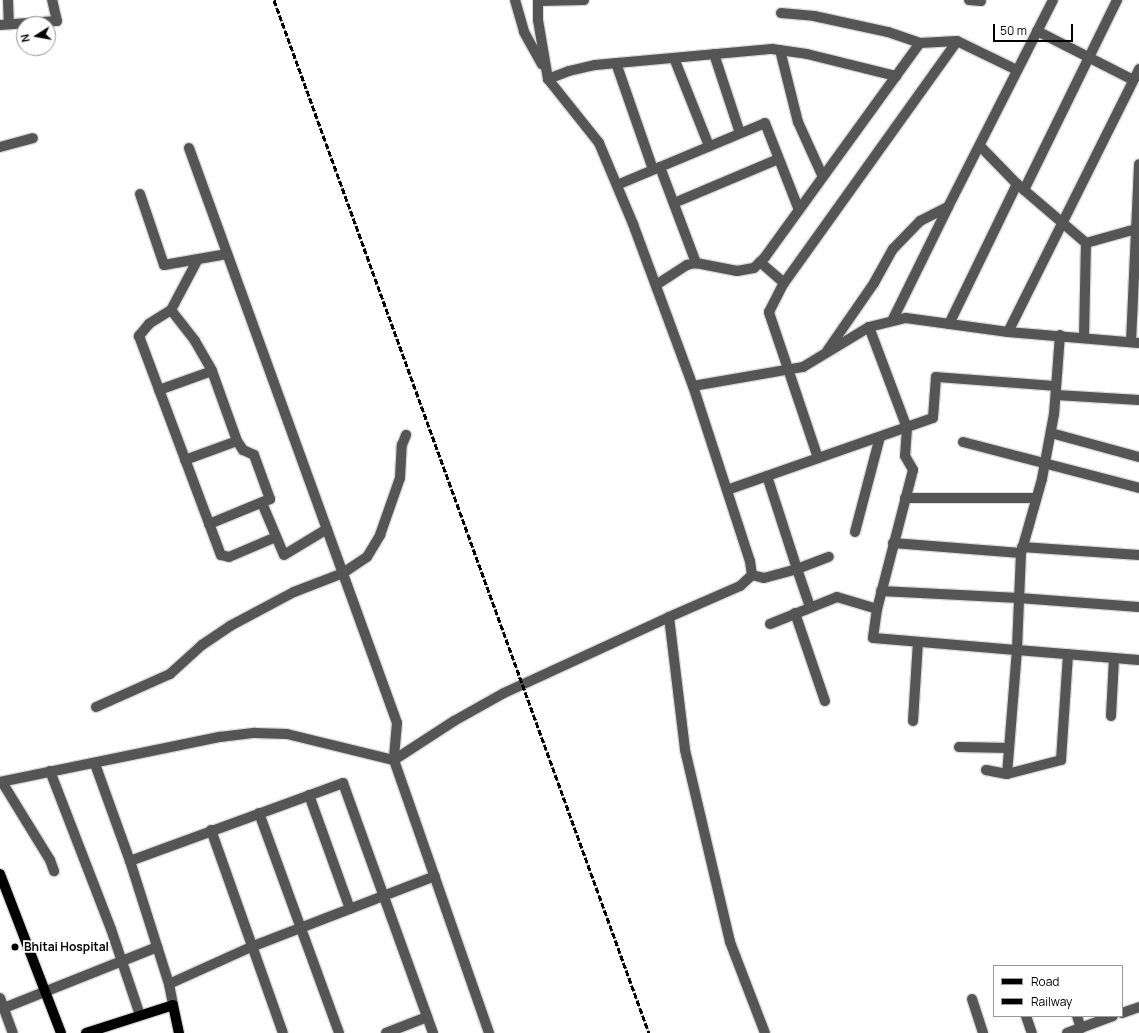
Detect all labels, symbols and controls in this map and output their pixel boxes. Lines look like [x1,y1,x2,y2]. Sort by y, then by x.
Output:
north arrow [16,16,56,56]
scale bar [995,16,1075,42]
text: 50 m [1000,22,1027,39]
text: N [17,33,33,44]
place label: Bhitai Hospital [24,940,109,954]
marker: Bhitai Hospital [9,941,21,953]
legend [993,965,1123,1017]
text: Road [1031,973,1059,990]
text: Railway [1031,993,1072,1010]

